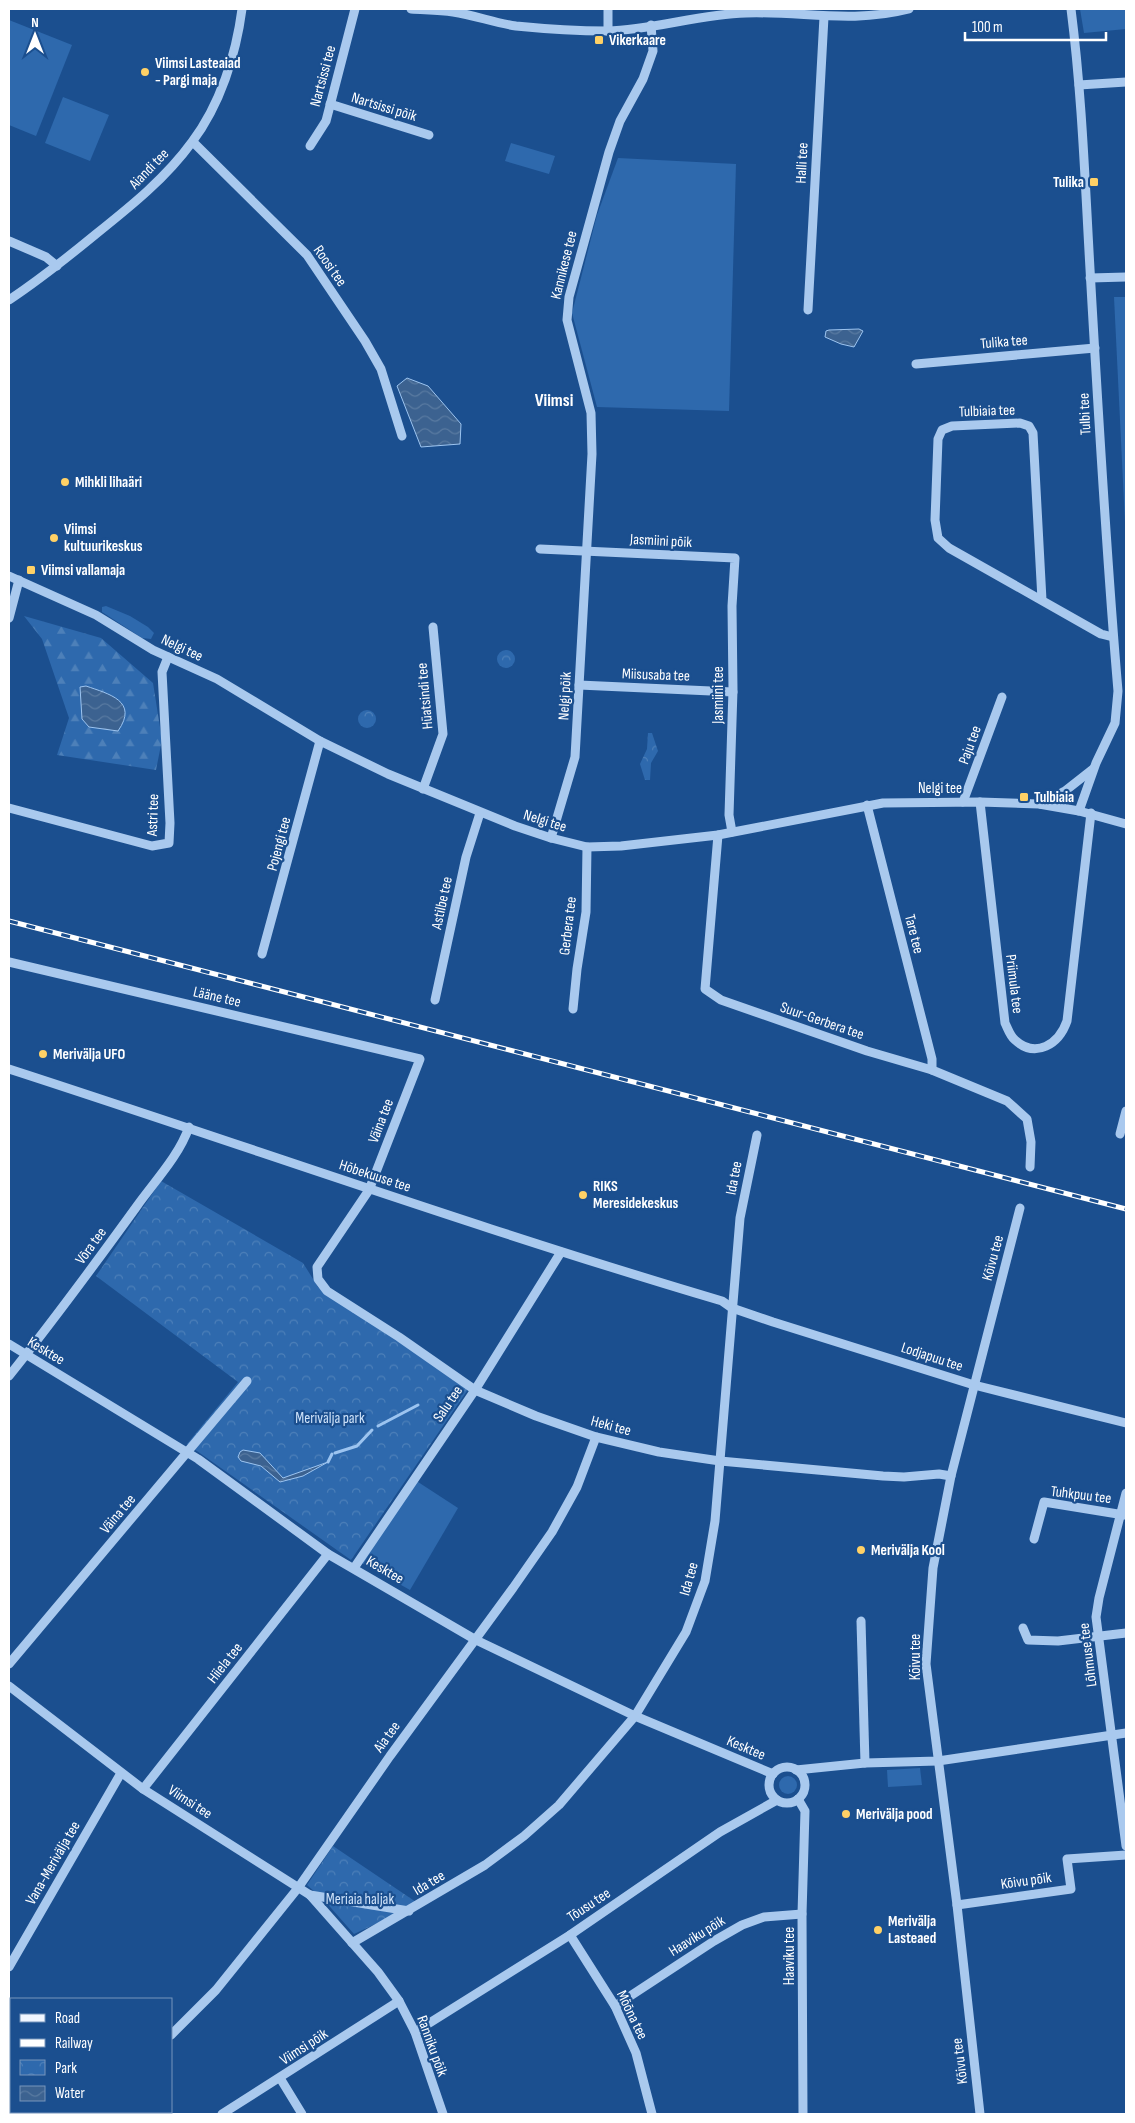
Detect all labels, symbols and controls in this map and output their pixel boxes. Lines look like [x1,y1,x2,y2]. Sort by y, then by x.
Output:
north arrow [10,10,60,60]
scale bar [965,10,1106,42]
text: N [31,14,39,31]
text: 100 m [972,18,1003,37]
place label: Vikerkaare [609,31,666,50]
marker: Vikerkaare [593,34,605,46]
street label: Nartsissi tee [306,43,340,109]
place label: Viimsi Lasteaiad - Pargi maja [155,54,241,90]
marker: Viimsi Lasteaiad - Pargi maja [139,66,151,78]
street label: Nartsissi põik [349,88,419,126]
street label: Halli tee [791,142,813,184]
street label: Aiandi tee [124,145,173,194]
place label: Tulika [1053,173,1084,192]
marker: Tulika [1088,176,1100,188]
street label: Kannikese tee [546,229,582,301]
street label: Roosi tee [309,242,351,290]
street label: Tulika tee [980,330,1028,354]
district label: Viimsi [535,390,573,411]
street label: Tulbi tee [1074,393,1096,435]
street label: Tulbiaia tee [959,401,1015,421]
place label: Mihkli lihaäri [75,473,142,492]
marker: Mihkli lihaäri [59,476,71,488]
place label: Viimsi kultuurikeskus [64,520,143,556]
street label: Jasmiini põik [629,530,693,552]
marker: Viimsi kultuurikeskus [48,532,60,544]
place label: Viimsi vallamaja [41,561,125,580]
marker: Viimsi vallamaja [25,564,37,576]
street label: Nelgi tee [158,630,206,666]
street label: Hüatsindi tee [413,662,437,730]
street label: Miisusaba tee [622,664,690,686]
street label: Jasmiini tee [709,666,728,725]
street label: Nelgi põik [554,671,576,721]
street label: Paju tee [954,723,986,767]
street label: Nelgi tee [918,779,962,798]
place label: Tulbiaia [1034,788,1074,807]
marker: Tulbiaia [1018,791,1030,803]
street label: Astri tee [143,794,163,837]
street label: Nelgi tee [521,805,569,837]
street label: Pojengi tee [263,815,295,873]
street label: Astilbe tee [427,875,457,932]
street label: Gerbera tee [555,896,581,956]
street label: Tare tee [900,912,928,956]
street label: Priimula tee [1001,953,1027,1015]
street label: Lääne tee [191,982,243,1012]
street label: Suur-Gerbera tee [778,998,866,1044]
place label: Merivälja UFO [53,1045,125,1064]
marker: Merivälja UFO [37,1048,49,1060]
street label: Väina tee [364,1096,398,1146]
street label: Hõbekuuse tee [337,1155,413,1197]
street label: Ida tee [721,1160,747,1196]
place label: RIKS Meresidekeskus [593,1177,679,1213]
marker: RIKS Meresidekeskus [577,1189,589,1201]
street label: Võra tee [71,1224,111,1268]
street label: Kõivu tee [978,1233,1008,1283]
street label: Kesktee [24,1333,68,1369]
street label: Lodjapuu tee [899,1338,965,1376]
street label: Salu tee [429,1382,467,1426]
park label: Merivälja park [295,1409,365,1428]
street label: Heki tee [589,1412,633,1440]
street label: Tuhkpuu tee [1050,1482,1112,1508]
street label: Väina tee [96,1490,140,1538]
place label: Merivälja Kool [871,1541,945,1560]
marker: Merivälja Kool [855,1544,867,1556]
street label: Kesktee [363,1552,407,1588]
street label: Ida tee [675,1560,703,1598]
street label: Lõhmuse tee [1075,1622,1101,1688]
street label: Kõivu tee [906,1634,925,1680]
street label: Hiiela tee [203,1639,247,1687]
street label: Aia tee [369,1718,405,1757]
street label: Kesktee [724,1731,768,1765]
street label: Viimsi tee [164,1781,216,1823]
place label: Merivälja pood [856,1805,933,1824]
marker: Merivälja pood [840,1808,852,1820]
street label: Vana-Merivälja tee [21,1818,85,1908]
street label: Ida tee [410,1866,448,1900]
street label: Kõivu põik [999,1868,1053,1894]
street label: Tõusu tee [564,1884,614,1926]
park label: Meriaia haljak [326,1890,394,1909]
street label: Haaviku põik [665,1911,729,1961]
place label: Merivälja Lasteaed [888,1912,936,1948]
marker: Merivälja Lasteaed [872,1924,884,1936]
street label: Haaviku tee [780,1927,799,1985]
street label: Mõõna tee [612,1987,652,2043]
legend [10,1998,172,2113]
text: Road [55,2009,80,2028]
street label: Ranniku põik [412,2013,452,2079]
street label: Viimsi põik [276,2024,332,2070]
text: Railway [55,2034,93,2053]
street label: Kõivu tee [948,2037,972,2085]
text: Park [55,2059,77,2078]
text: Water [55,2084,86,2103]

